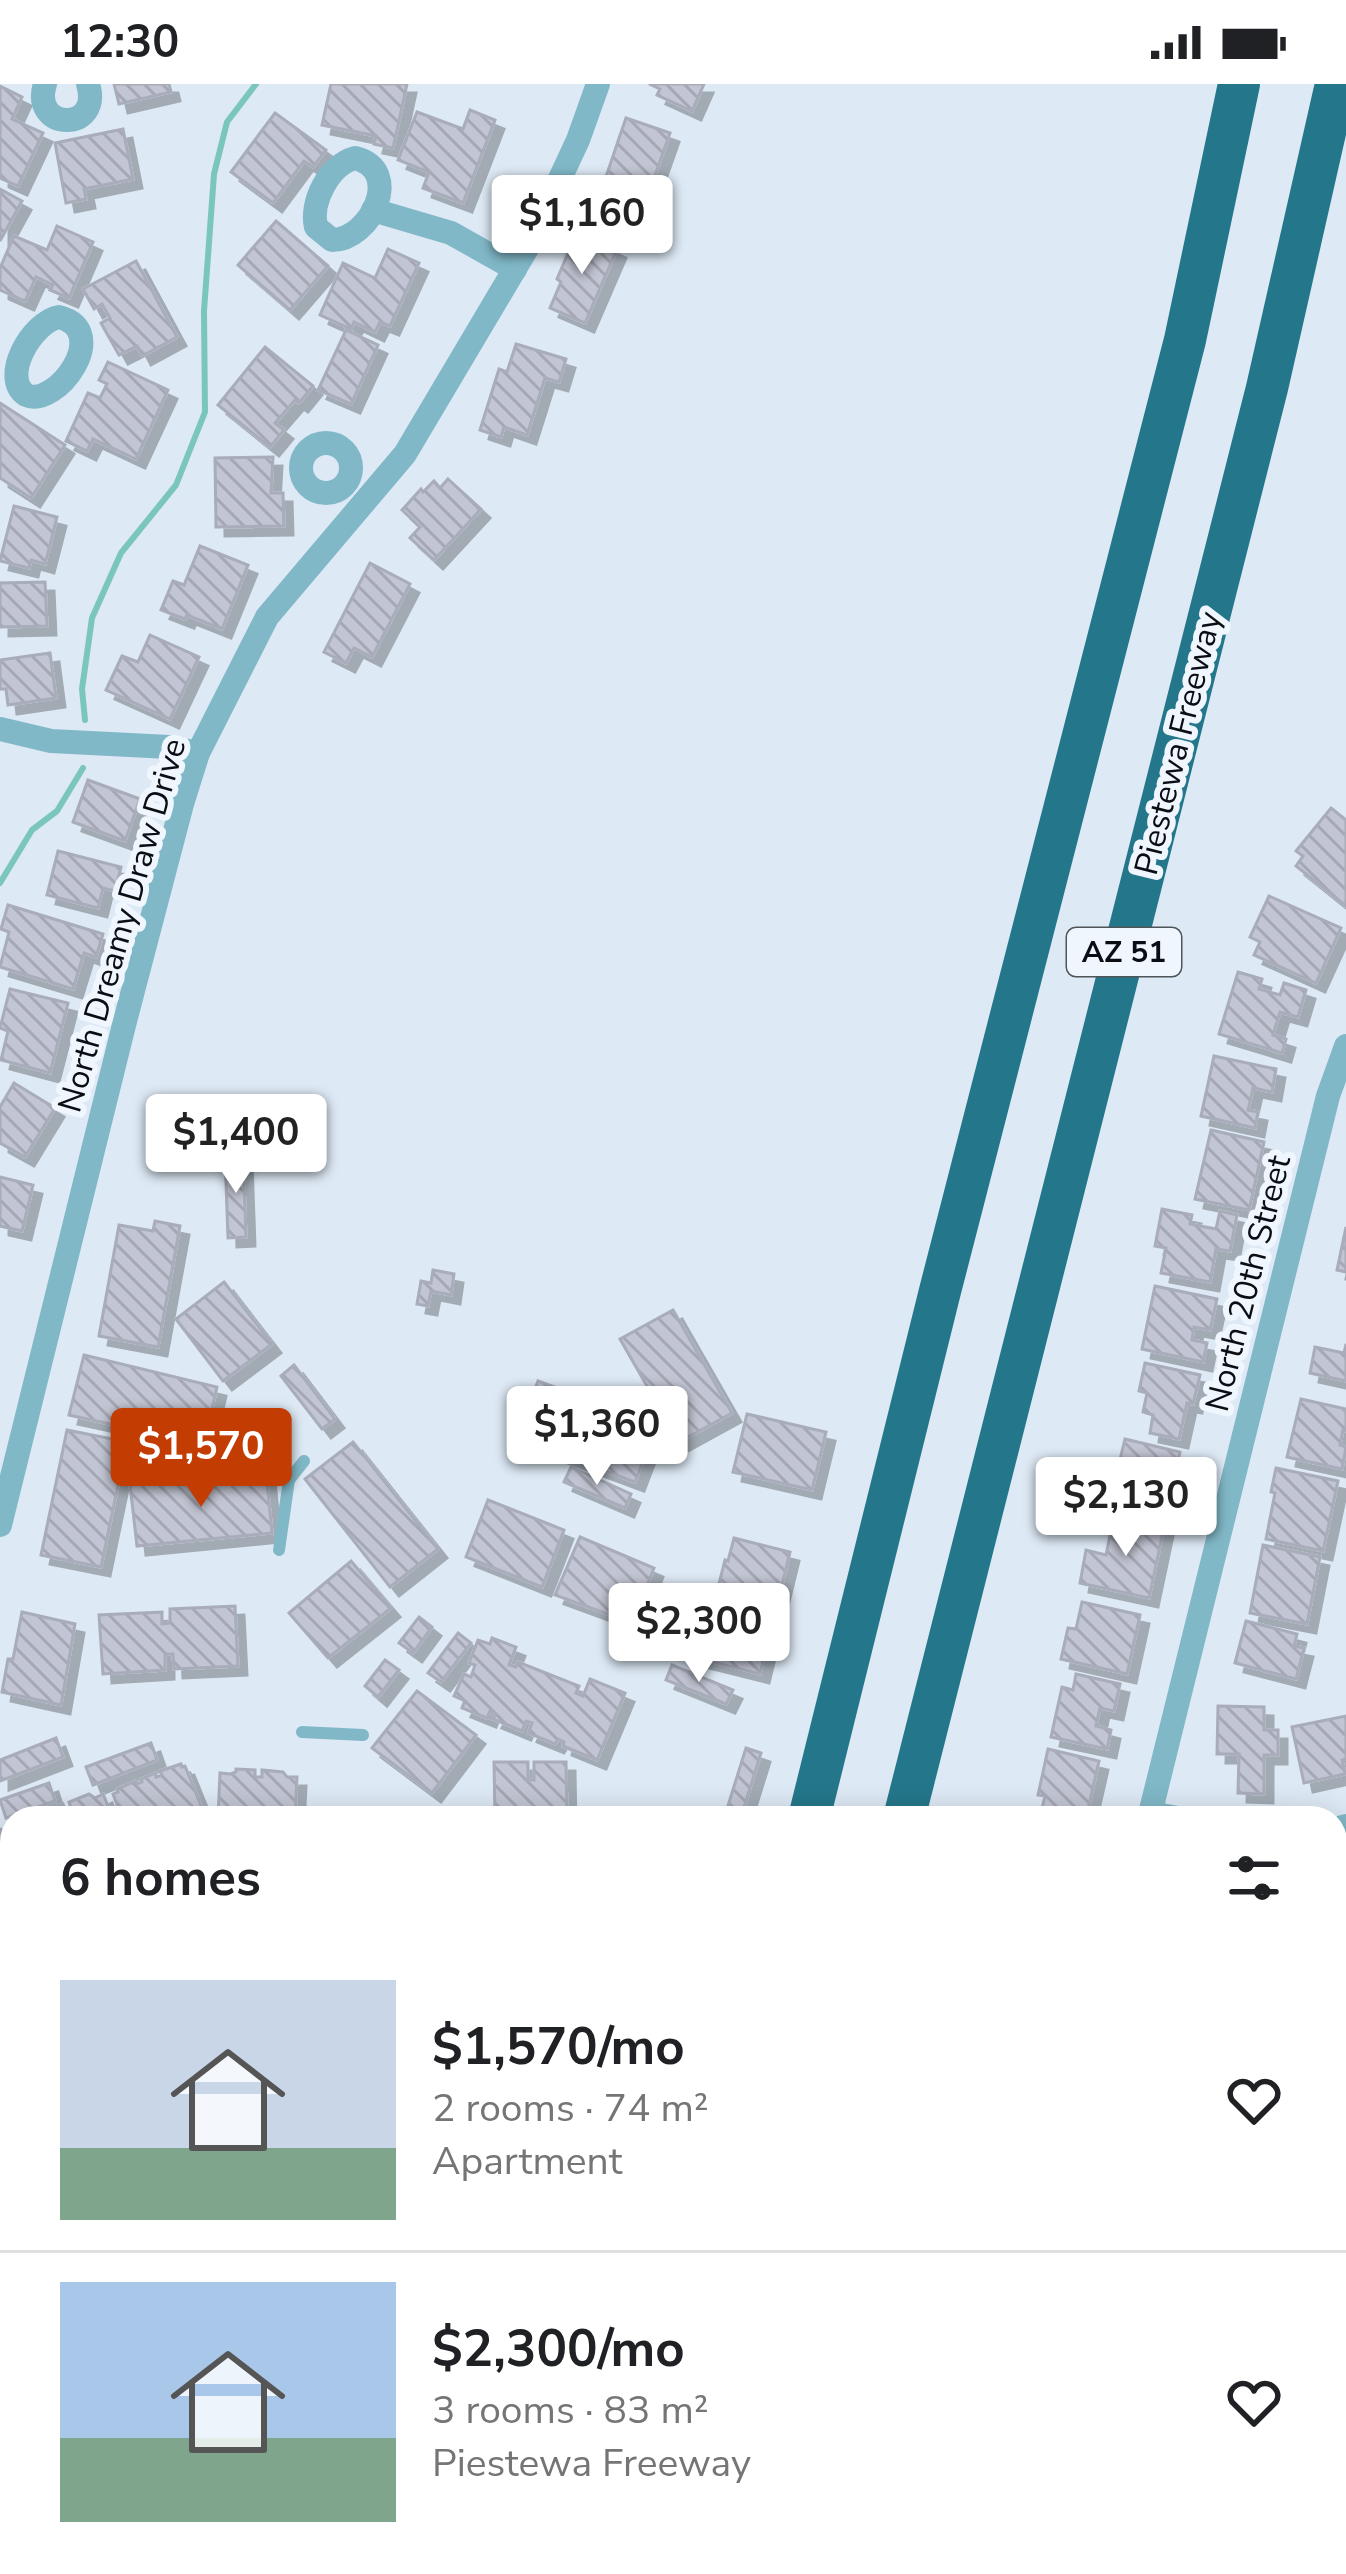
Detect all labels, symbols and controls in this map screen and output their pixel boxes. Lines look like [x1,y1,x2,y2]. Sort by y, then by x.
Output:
text: 12:30 [60,12,179,73]
pin: $1,160 [484,175,680,277]
text: $1,160 [519,187,645,240]
street label: Piestewa Freeway [1124,607,1233,880]
street label: North Dreamy Draw Drive [47,733,197,1118]
road number: AZ 51 [1067,928,1181,976]
pin: $1,400 [138,1094,334,1196]
text: $1,400 [173,1106,299,1159]
street label: North 20th Street [1195,1150,1302,1416]
pin: $1,360 [499,1386,695,1488]
text: $1,360 [534,1398,660,1451]
pin: $1,570 [103,1408,299,1510]
text: $1,570 [138,1420,264,1473]
pin: $2,130 [1028,1457,1224,1559]
text: $2,130 [1063,1469,1189,1522]
pin: $2,300 [601,1583,797,1685]
text: $2,300 [636,1595,762,1648]
text: 6 homes [60,1843,261,1913]
icon: filters [1221,1845,1287,1911]
text: $1,570/mo [432,2012,685,2082]
icon: home [156,2028,300,2172]
icon: heart [1221,2067,1287,2133]
text: 2 rooms · 74 m² [432,2082,709,2135]
text: Apartment [432,2135,622,2188]
text: $2,300/mo [432,2314,685,2384]
icon: home [156,2330,300,2474]
icon: heart [1221,2369,1287,2435]
text: 3 rooms · 83 m² [432,2384,709,2437]
text: Piestewa Freeway [432,2437,751,2490]

